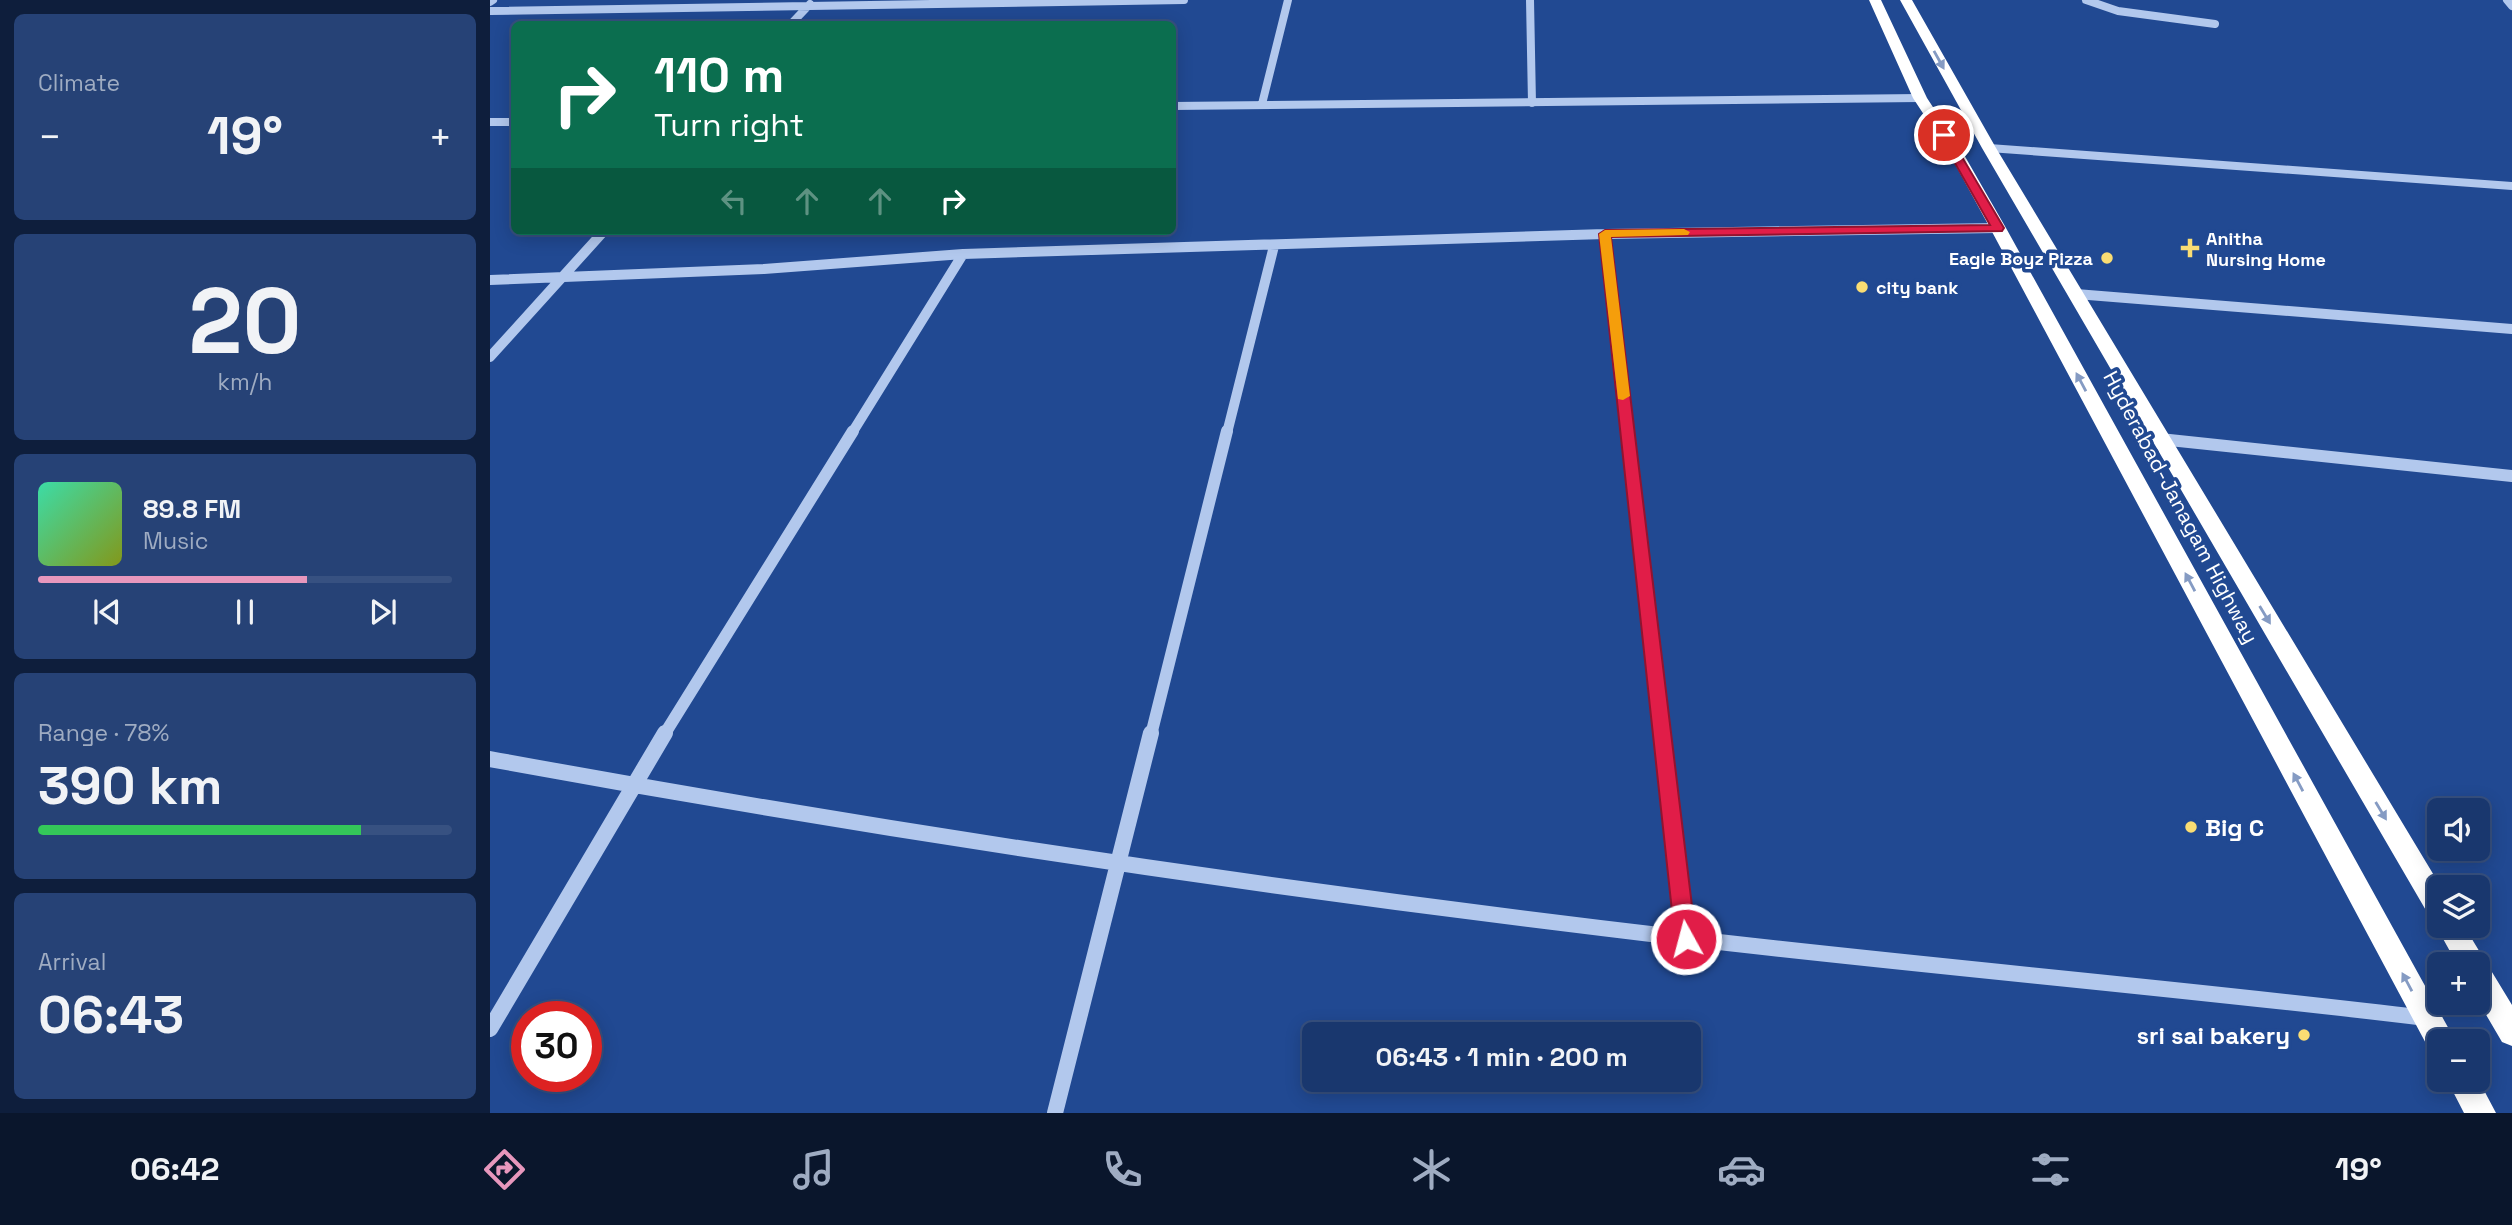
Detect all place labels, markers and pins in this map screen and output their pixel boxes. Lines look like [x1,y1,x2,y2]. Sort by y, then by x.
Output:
pin [1914,105,1974,165]
place label: Anitha Nursing Home [2206,227,2326,271]
marker: Anitha Nursing Home [2180,238,2200,258]
place label: Eagle Boyz Pizza [1949,247,2094,270]
marker: Eagle Boyz Pizza [2099,250,2115,266]
place label: city bank [1876,276,1958,299]
marker: city bank [1854,279,1870,295]
place label: Big C [2205,812,2264,843]
marker: Big C [2183,819,2199,835]
place label: sri sai bakery [2136,1020,2290,1051]
marker: sri sai bakery [2296,1027,2312,1043]

